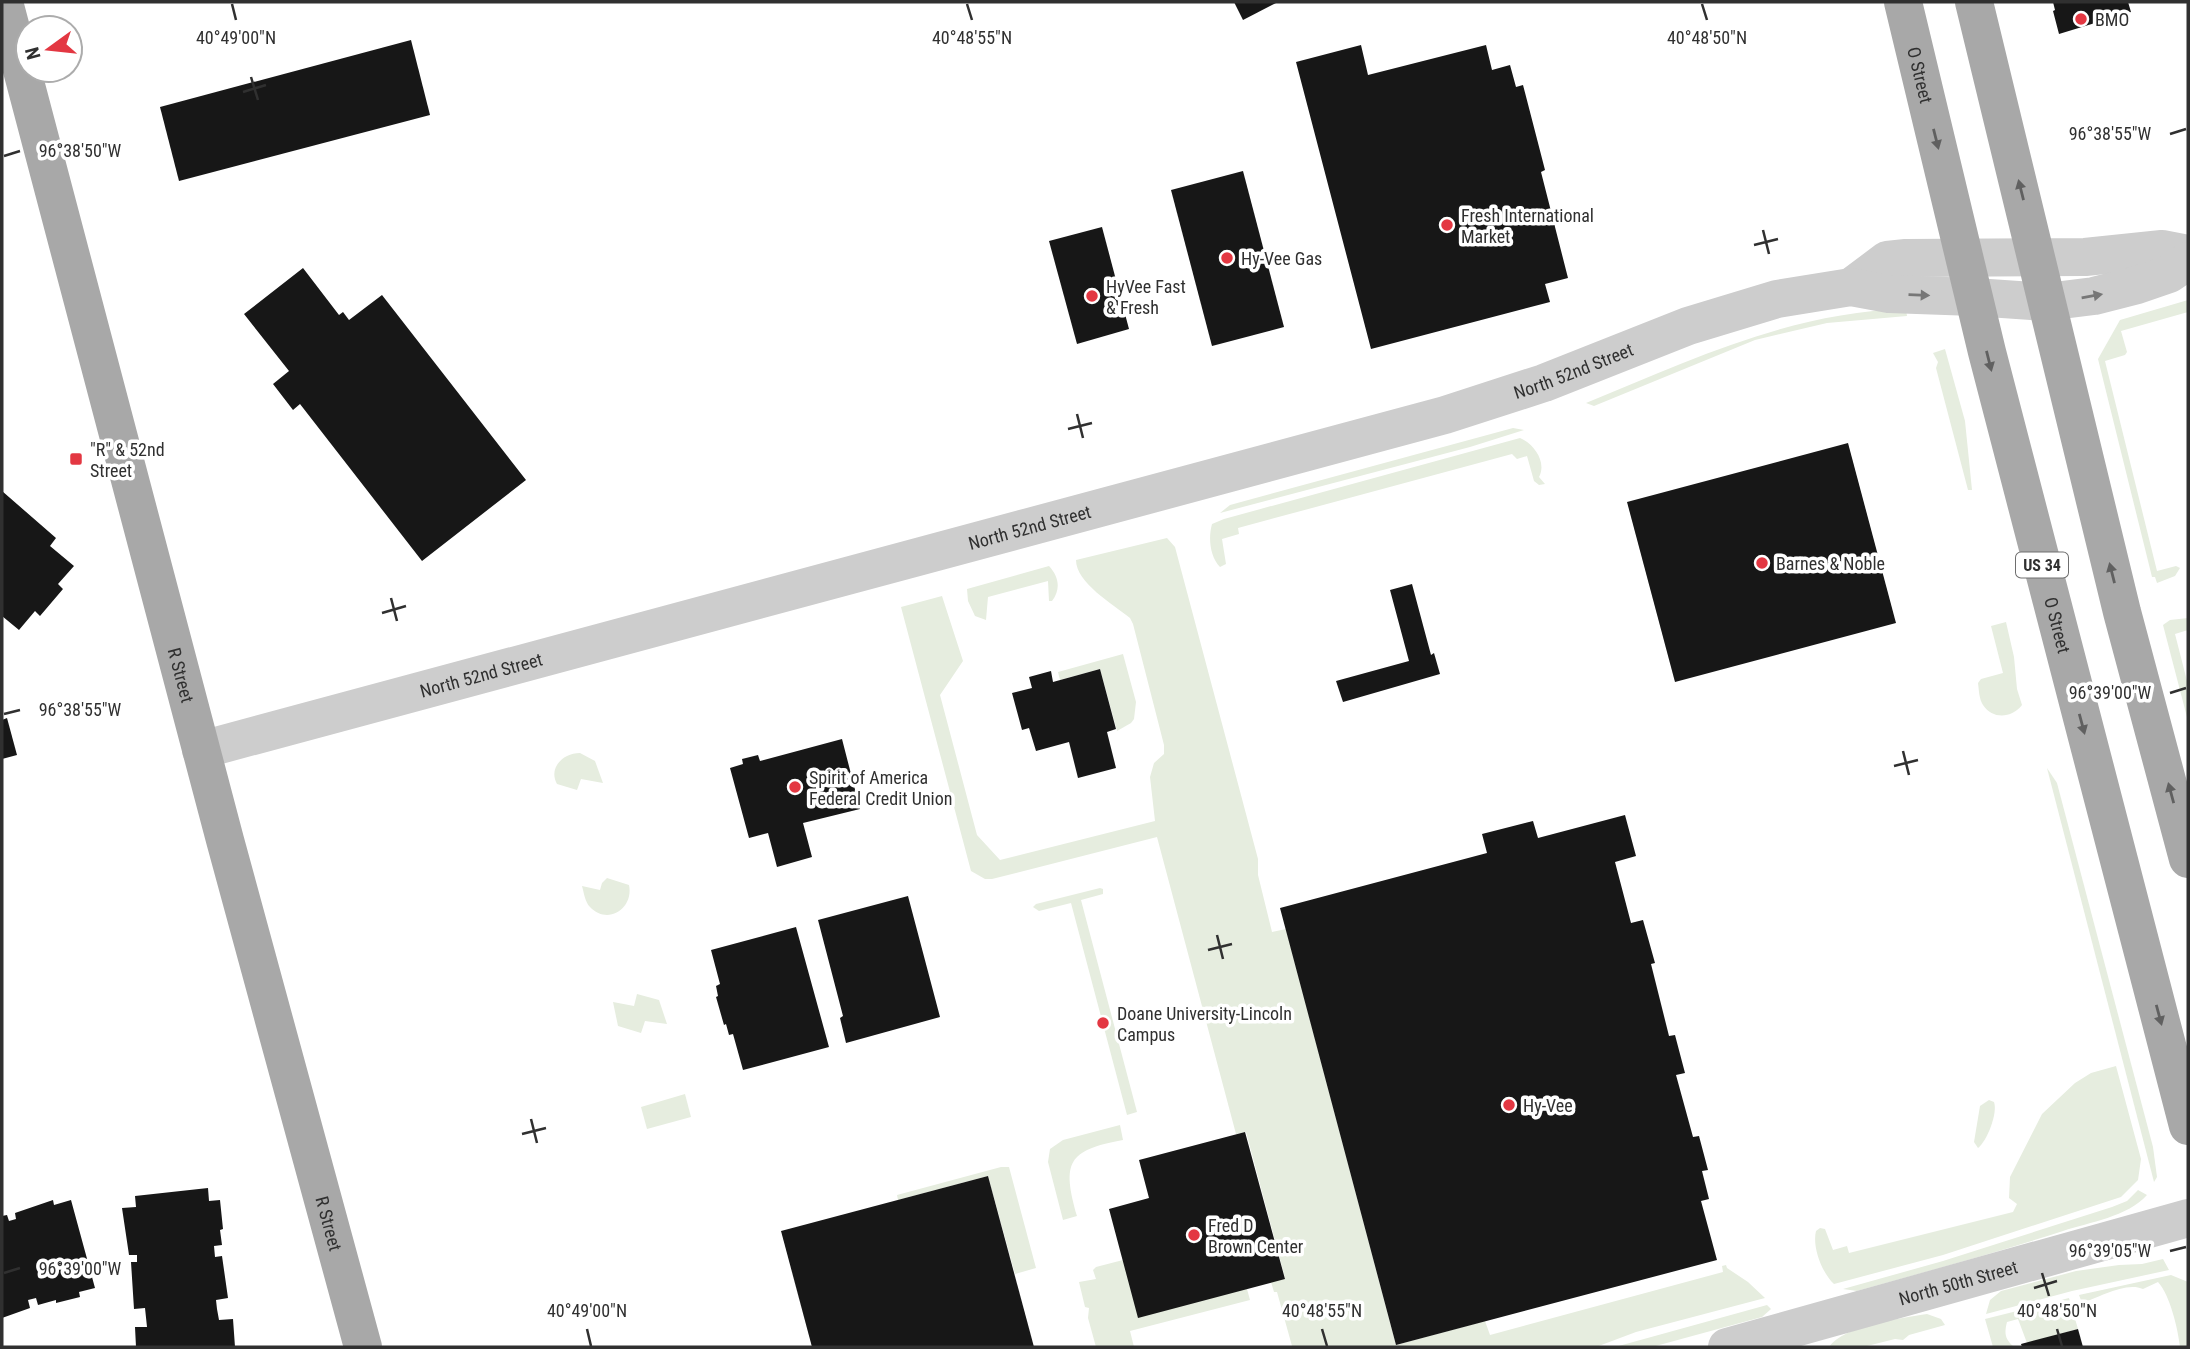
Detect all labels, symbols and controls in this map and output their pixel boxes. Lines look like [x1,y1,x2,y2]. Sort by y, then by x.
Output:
place label: BMO [2095,9,2129,30]
marker: BMO [2073,11,2089,27]
north arrow [14,14,84,84]
text: 40°49'00"N [196,27,276,48]
text: 40°48'55"N [932,27,1012,48]
text: 40°48'50"N [1667,27,1747,48]
text: N [20,45,46,62]
street label: O Street [1904,45,1937,105]
text: 96°38'55"W [2069,123,2152,144]
one-way arrow [1931,129,1942,151]
text: 96°38'50"W [39,140,122,161]
one-way arrow [2015,179,2026,201]
place label: Fresh International Market [1461,205,1594,247]
marker: Fresh International Market [1439,217,1455,233]
place label: Hy-Vee Gas [1241,248,1322,269]
marker: Hy-Vee Gas [1219,250,1235,266]
place label: HyVee Fast & Fresh [1106,276,1186,318]
marker: HyVee Fast & Fresh [1084,288,1100,304]
one-way arrow [1908,289,1930,300]
one-way arrow [2081,290,2103,301]
street label: North 52nd Street [1511,338,1636,403]
one-way arrow [1984,350,1995,372]
place label: "R" & 52nd Street [90,439,165,481]
marker: "R" & 52nd Street [68,451,84,467]
street label: North 52nd Street [966,500,1093,553]
road number: US 34 [2016,552,2068,578]
place label: Barnes & Noble [1776,553,1885,574]
marker: Barnes & Noble [1754,555,1770,571]
one-way arrow [2106,562,2117,584]
street label: O Street [2041,595,2075,655]
street label: R Street [164,645,199,705]
street label: North 52nd Street [417,648,545,701]
text: 96°39'00"W [2069,682,2152,703]
text: 96°38'55"W [39,699,122,720]
one-way arrow [2077,713,2088,735]
place label: Spirit of America Federal Credit Union [809,767,952,809]
marker: Spirit of America Federal Credit Union [787,779,803,795]
one-way arrow [2165,782,2175,803]
place label: Doane University-Lincoln Campus [1117,1003,1292,1045]
one-way arrow [2154,1004,2165,1026]
marker: Doane University-Lincoln Campus [1095,1015,1111,1031]
place label: Hy-Vee [1523,1095,1573,1116]
marker: Hy-Vee [1501,1097,1517,1113]
street label: R Street [312,1194,347,1253]
place label: Fred D Brown Center [1208,1215,1304,1257]
marker: Fred D Brown Center [1186,1227,1202,1243]
text: 96°39'05"W [2069,1240,2152,1261]
street label: North 50th Street [1896,1256,2020,1309]
text: 96°39'00"W [39,1258,122,1279]
text: 40°49'00"N [547,1300,627,1321]
text: 40°48'55"N [1282,1300,1362,1321]
text: 40°48'50"N [2017,1300,2097,1321]

